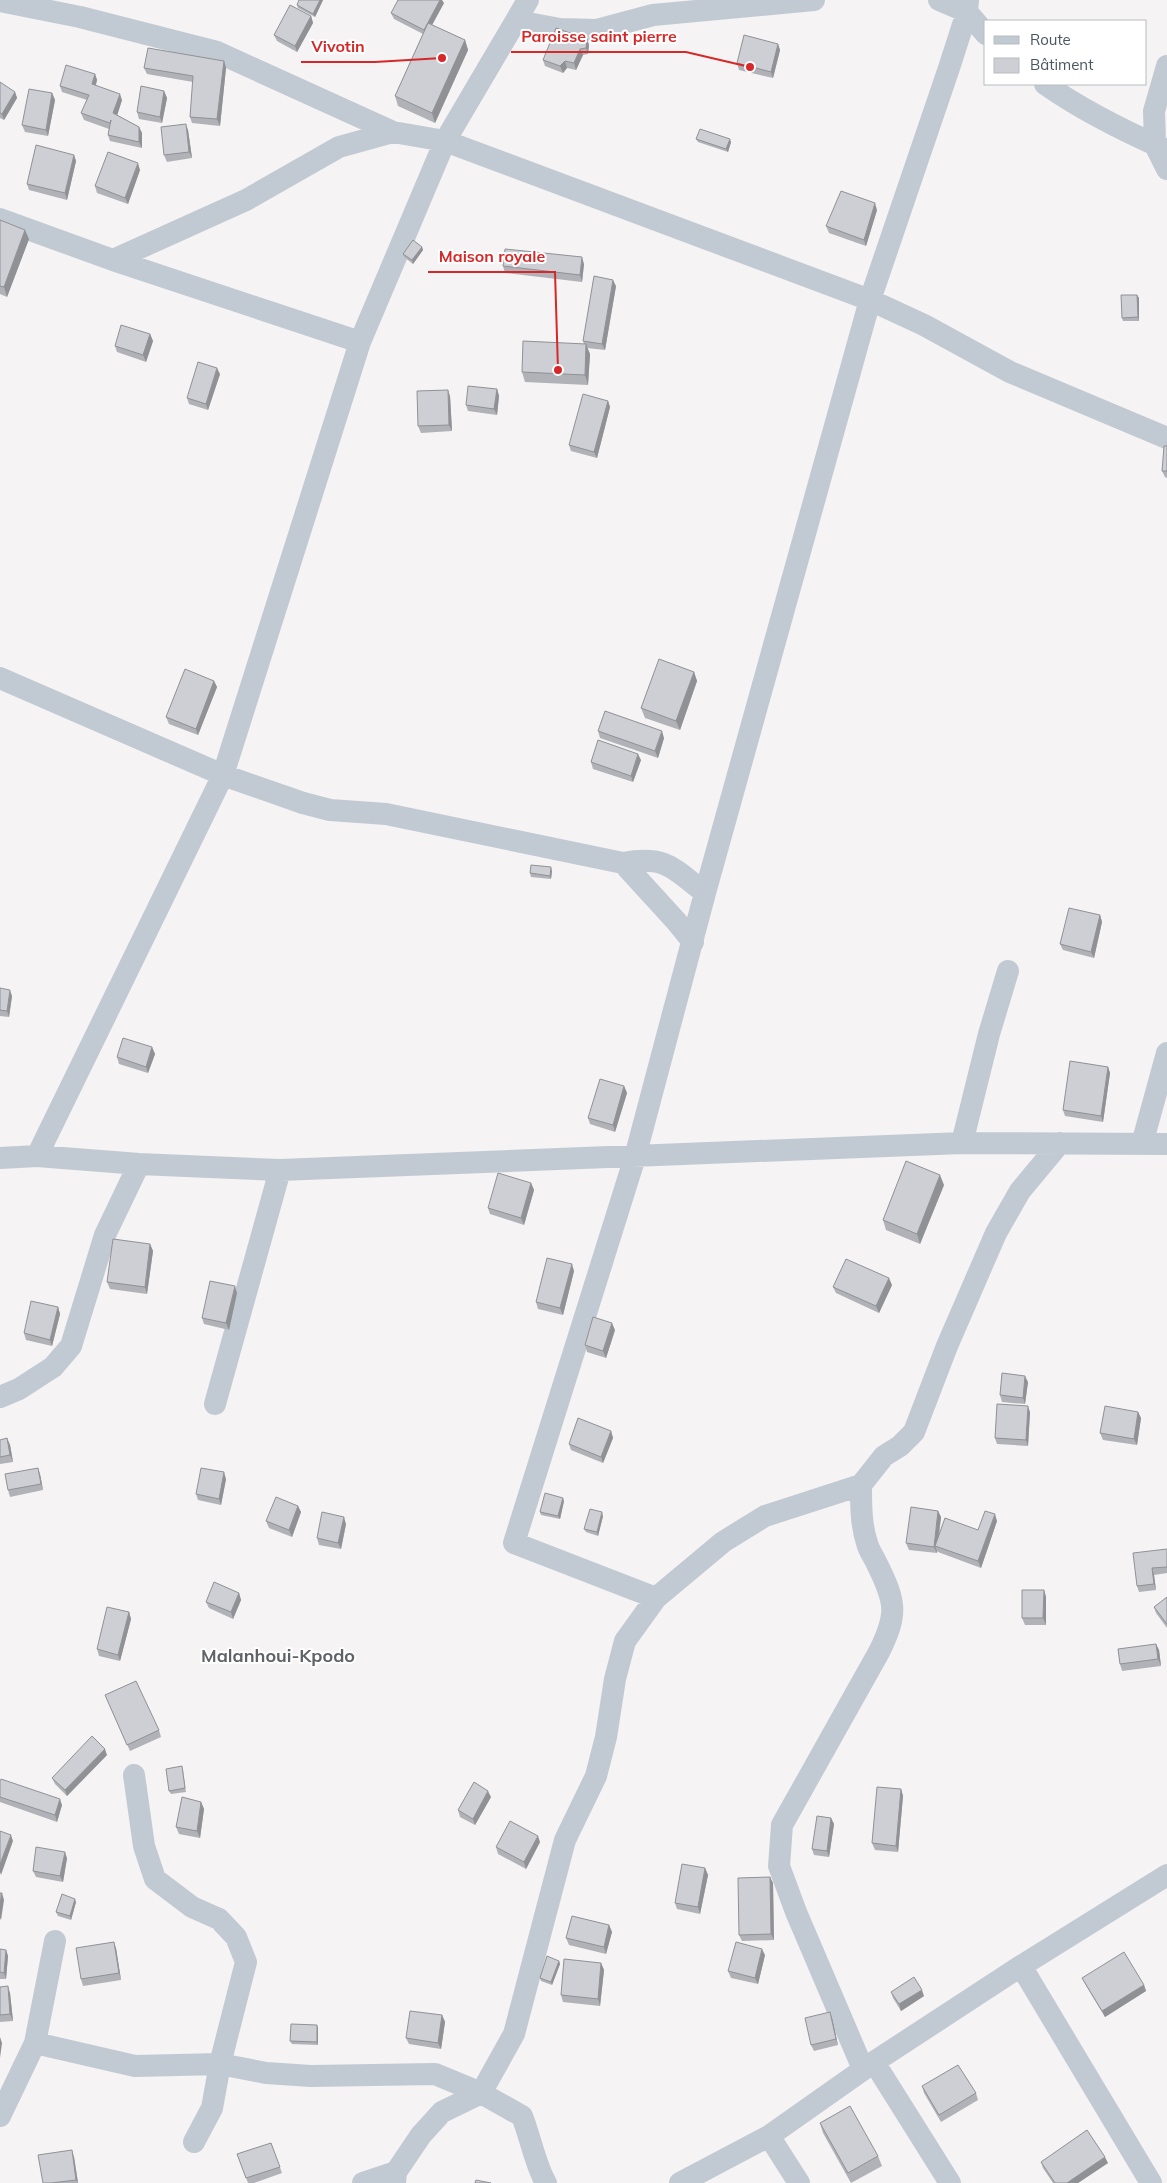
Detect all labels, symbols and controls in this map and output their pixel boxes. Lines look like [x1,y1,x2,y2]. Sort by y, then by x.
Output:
legend [984,20,1147,85]
callout: Paroisse saint pierre [511,21,686,52]
text: Paroisse saint pierre [521,26,677,46]
text: Route [1030,30,1071,49]
callout: Vivotin [301,31,375,62]
text: Vivotin [310,36,365,56]
text: Bâtiment [1030,55,1093,74]
callout: Maison royale [428,241,555,272]
text: Maison royale [439,246,545,266]
district label: Malanhoui-Kpodo [201,1644,355,1667]

